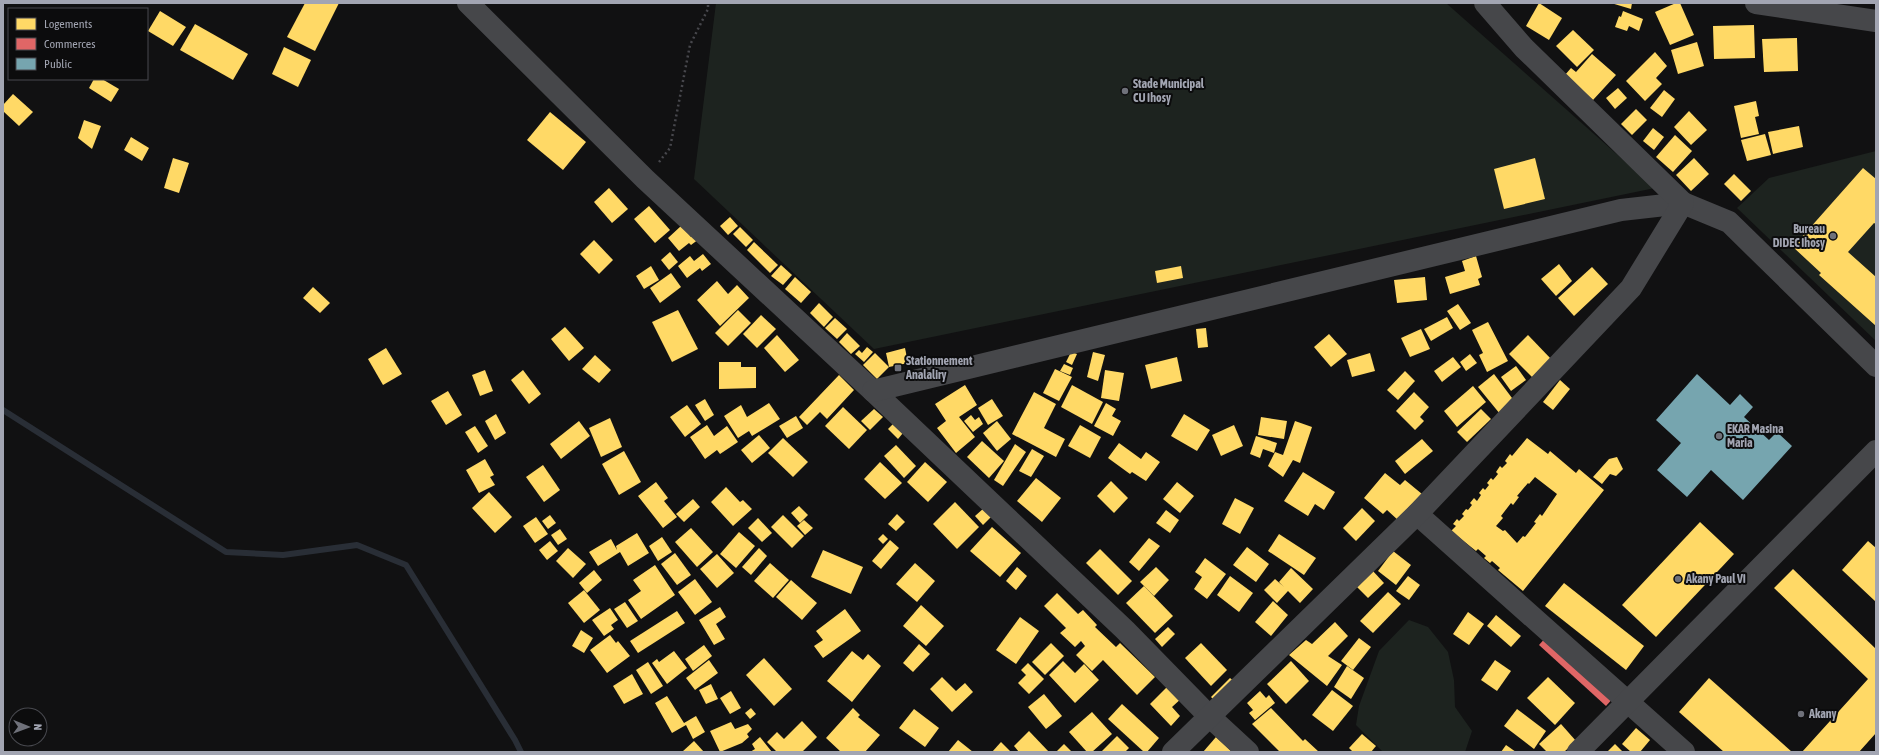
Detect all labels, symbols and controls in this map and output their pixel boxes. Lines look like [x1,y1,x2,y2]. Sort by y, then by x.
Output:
legend [8,8,148,80]
text: Logements [44,17,92,31]
text: Commerces [44,37,95,51]
text: Public [44,57,72,71]
place label: Stade Municipal CU Ihosy [1133,77,1205,105]
marker: Stade Municipal CU Ihosy [1120,86,1130,96]
place label: Bureau DIDEC Ihosy [1773,222,1825,250]
marker: Bureau DIDEC Ihosy [1828,231,1838,241]
place label: Stationnement Analaliry [905,354,973,382]
marker: Stationnement Analaliry [893,363,903,373]
place label: EKAR Masina Maria [1727,422,1784,450]
marker: EKAR Masina Maria [1714,431,1724,441]
place label: Akany Paul VI [1685,572,1746,586]
marker: Akany Paul VI [1673,574,1683,584]
north arrow [8,707,48,747]
place label: Akany [1808,707,1837,721]
marker: Akany [1796,709,1806,719]
text: N [32,724,44,731]

